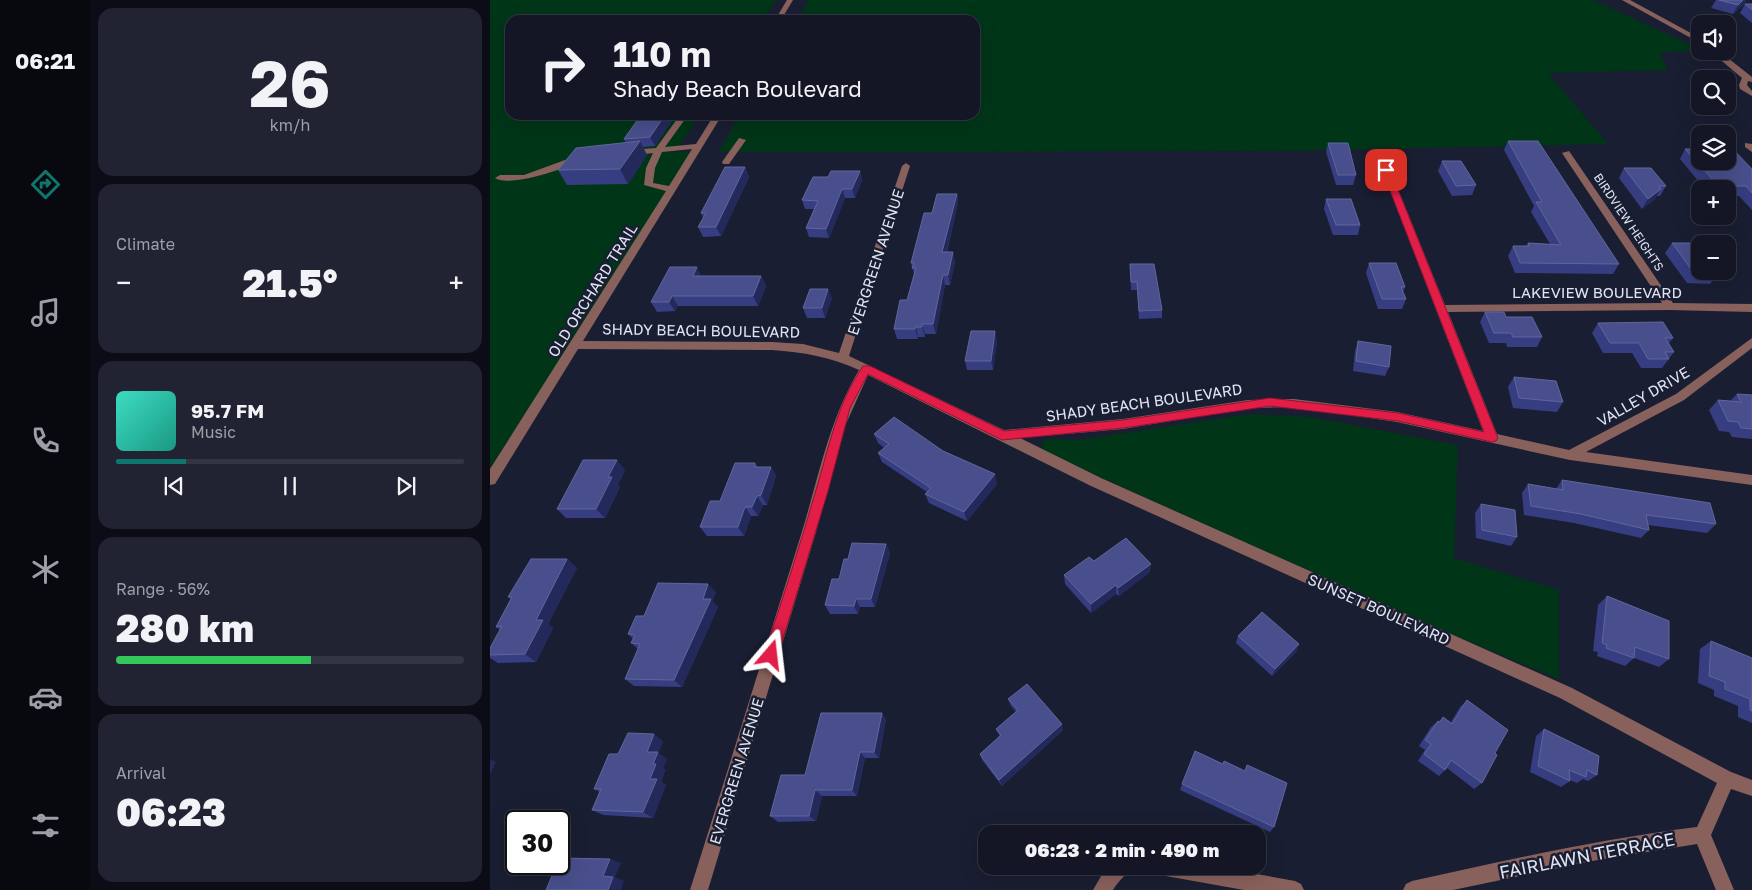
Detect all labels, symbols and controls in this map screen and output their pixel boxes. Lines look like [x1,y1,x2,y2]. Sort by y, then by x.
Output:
map controls [1691,15,1736,280]
button: sound [1691,15,1736,60]
text: 110 m [613,33,711,75]
icon: right [530,35,595,100]
text: 26 [250,43,330,121]
text: 06:21 [15,47,75,74]
button: search [1691,70,1736,115]
text: Shady Beach Boulevard [613,75,862,102]
text: km/h [270,115,310,135]
button: layers [1691,125,1736,170]
pin [1365,149,1407,191]
icon: arrive [1372,156,1400,184]
icon: directions [28,167,63,202]
street label: BIRDVIEW HEIGHTS [1591,170,1667,274]
button: + [1691,180,1736,225]
street label: EVERGREEN AVENUE [843,187,907,337]
street label: OLD ORCHARD TRAIL [544,220,641,360]
text: Climate [116,234,175,254]
button: − [1691,235,1736,280]
text: 21.5° [243,260,337,305]
text: − [116,266,131,299]
text: + [449,266,464,299]
street label: LAKEVIEW BOULEVARD [1512,283,1682,301]
icon: music [28,295,63,330]
street label: SHADY BEACH BOULEVARD [602,319,800,341]
street label: VALLEY DRIVE [1594,362,1692,430]
street label: SHADY BEACH BOULEVARD [1045,379,1243,425]
text: 95.7 FM [191,399,264,422]
text: Music [191,422,236,442]
icon: phone [28,423,63,458]
icon: previous [160,472,188,500]
icon: pause [276,472,304,500]
icon: next [392,472,420,500]
icon: climate [28,552,63,587]
street label: SUNSET BOULEVARD [1305,570,1453,648]
text: Range · 56% [116,579,210,599]
text: 280 km [116,605,254,650]
position arrow [744,628,796,680]
icon: car [28,680,63,715]
street label: EVERGREEN AVENUE [705,696,767,846]
text: Arrival [116,763,166,783]
text: 06:23 [116,789,226,834]
icon: filters [28,808,63,843]
speed limit sign: 30 [505,810,570,875]
street label: FAIRLAWN TERRACE [1497,827,1677,883]
text: 06:23 · 2 min · 490 m [1025,838,1219,861]

